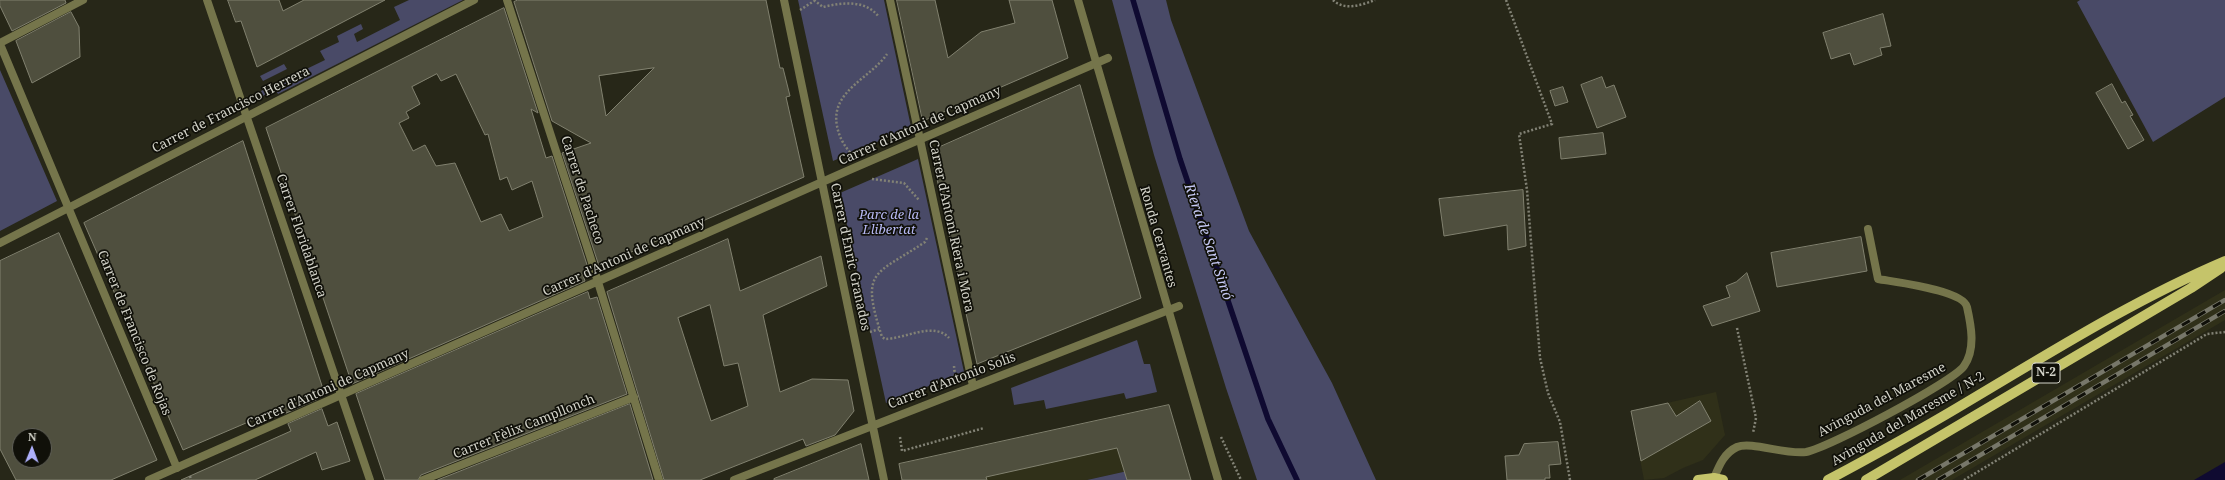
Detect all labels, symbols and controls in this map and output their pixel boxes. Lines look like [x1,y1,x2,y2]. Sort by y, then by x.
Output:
street label: Carrer de Francisco Herrera [150,63,312,157]
street label: Carrer d'Antoni de Capmany [836,83,1004,169]
street label: Carrer de Pacheco [557,134,607,246]
street label: Carrer d'Antoni Riera i Mora [925,138,977,314]
street label: Carrer Floridablanca [272,172,330,300]
water label: Riera de Sant Simó [1180,181,1236,303]
street label: Carrer d'Enric Granados [827,182,873,332]
street label: Ronda Cervantes [1136,184,1180,290]
park label: Parc de la Llibertat [859,207,919,238]
street label: Carrer d'Antoni de Capmany [540,214,708,300]
street label: Carrer de Francisco de Rojas [94,248,174,418]
street label: Carrer d'Antoni de Capmany [244,346,412,432]
street label: Carrer d'Antonio Solis [886,349,1018,413]
street label: Avinguda del Maresme [1815,360,1949,440]
road number: N-2 [2032,363,2060,383]
street label: Avinguda del Maresme / N-2 [1829,369,1987,469]
street label: Carrer Fèlix Campllonch [451,391,597,463]
north arrow [12,428,52,468]
text: N [28,429,37,444]

